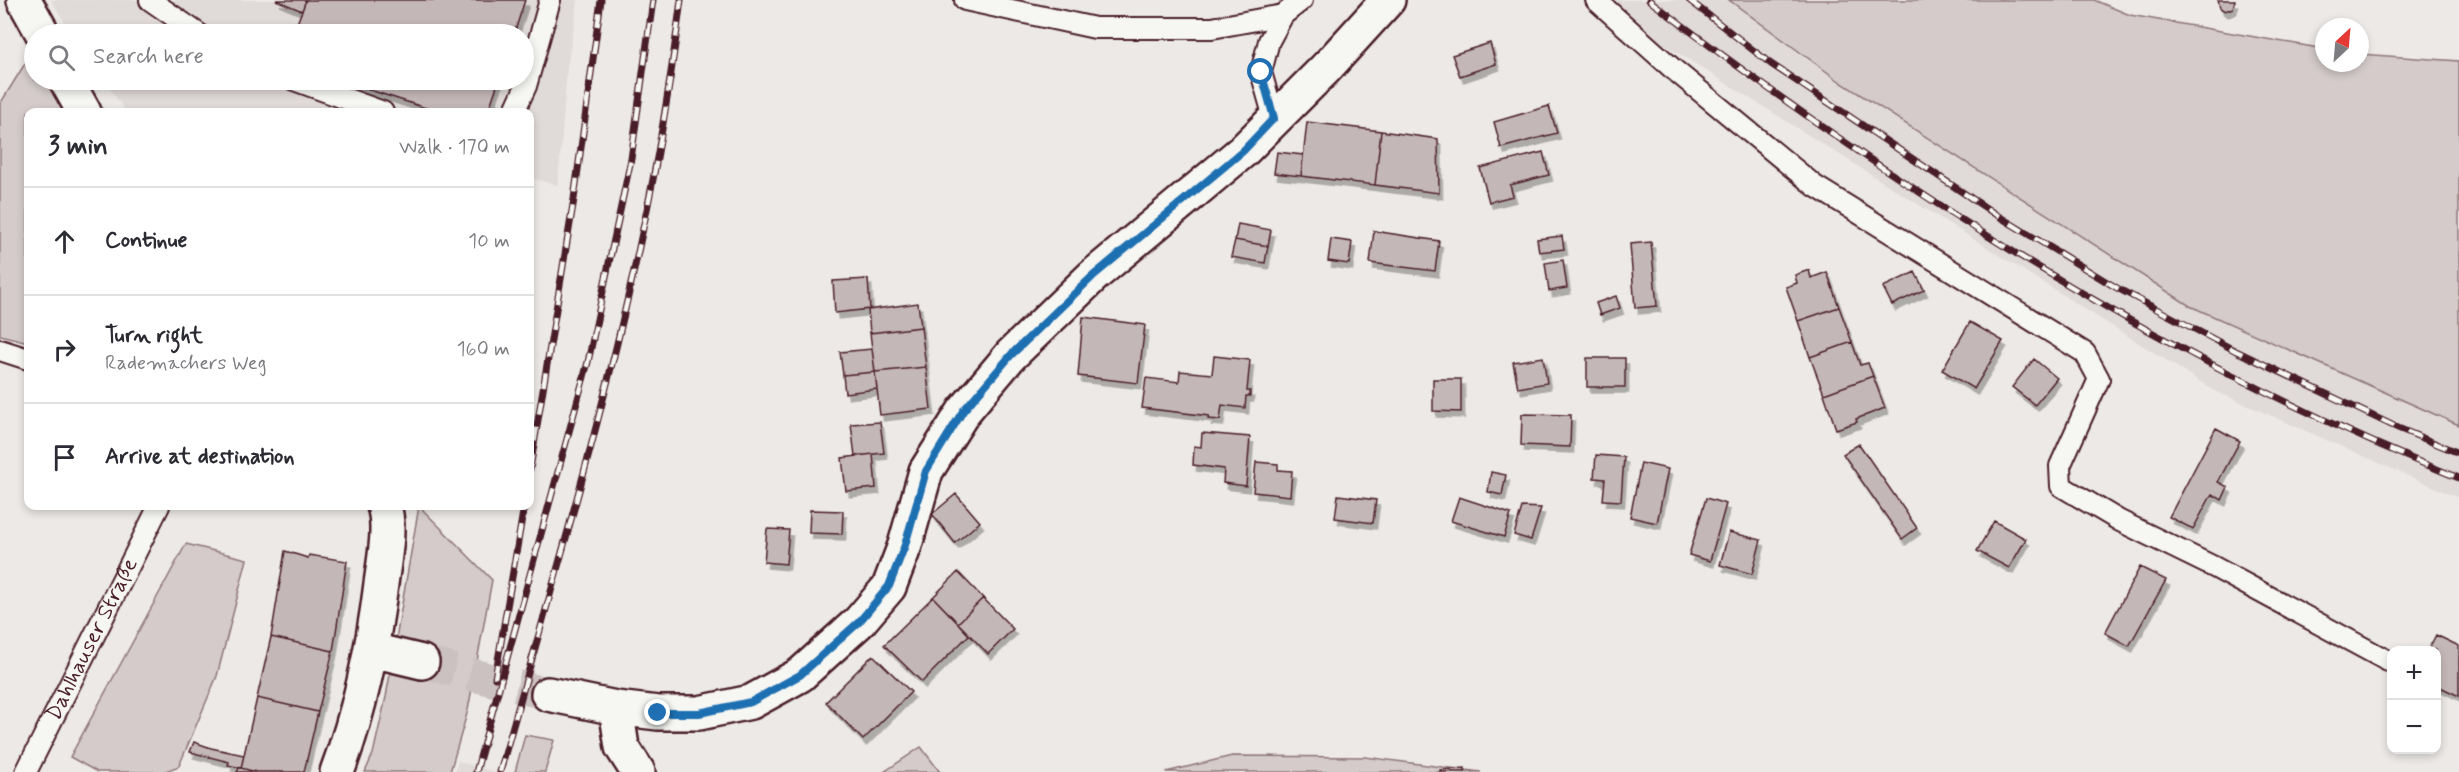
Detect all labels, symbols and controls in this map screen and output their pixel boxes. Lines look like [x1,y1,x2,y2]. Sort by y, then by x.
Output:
north arrow [2315,18,2369,72]
search box [24,24,534,90]
icon: search [45,41,78,74]
text: Search here [93,43,204,71]
route start [1247,58,1273,84]
text: 3 min [48,130,108,164]
text: Walk · 170 m [399,134,510,161]
icon: ahead [48,225,81,258]
text: Continue [105,227,187,255]
text: 10 m [468,228,510,255]
text: Turn right [105,322,203,350]
icon: right [48,333,81,366]
text: 160 m [457,336,510,363]
text: Rademachers Weg [105,350,266,377]
icon: arrive [48,441,81,474]
text: Arrive at destination [105,443,295,471]
street label: Dahlhauser Straße [40,553,145,726]
map controls [2387,646,2441,754]
button: + [2387,646,2441,700]
route end [644,699,670,725]
button: − [2387,700,2441,754]

